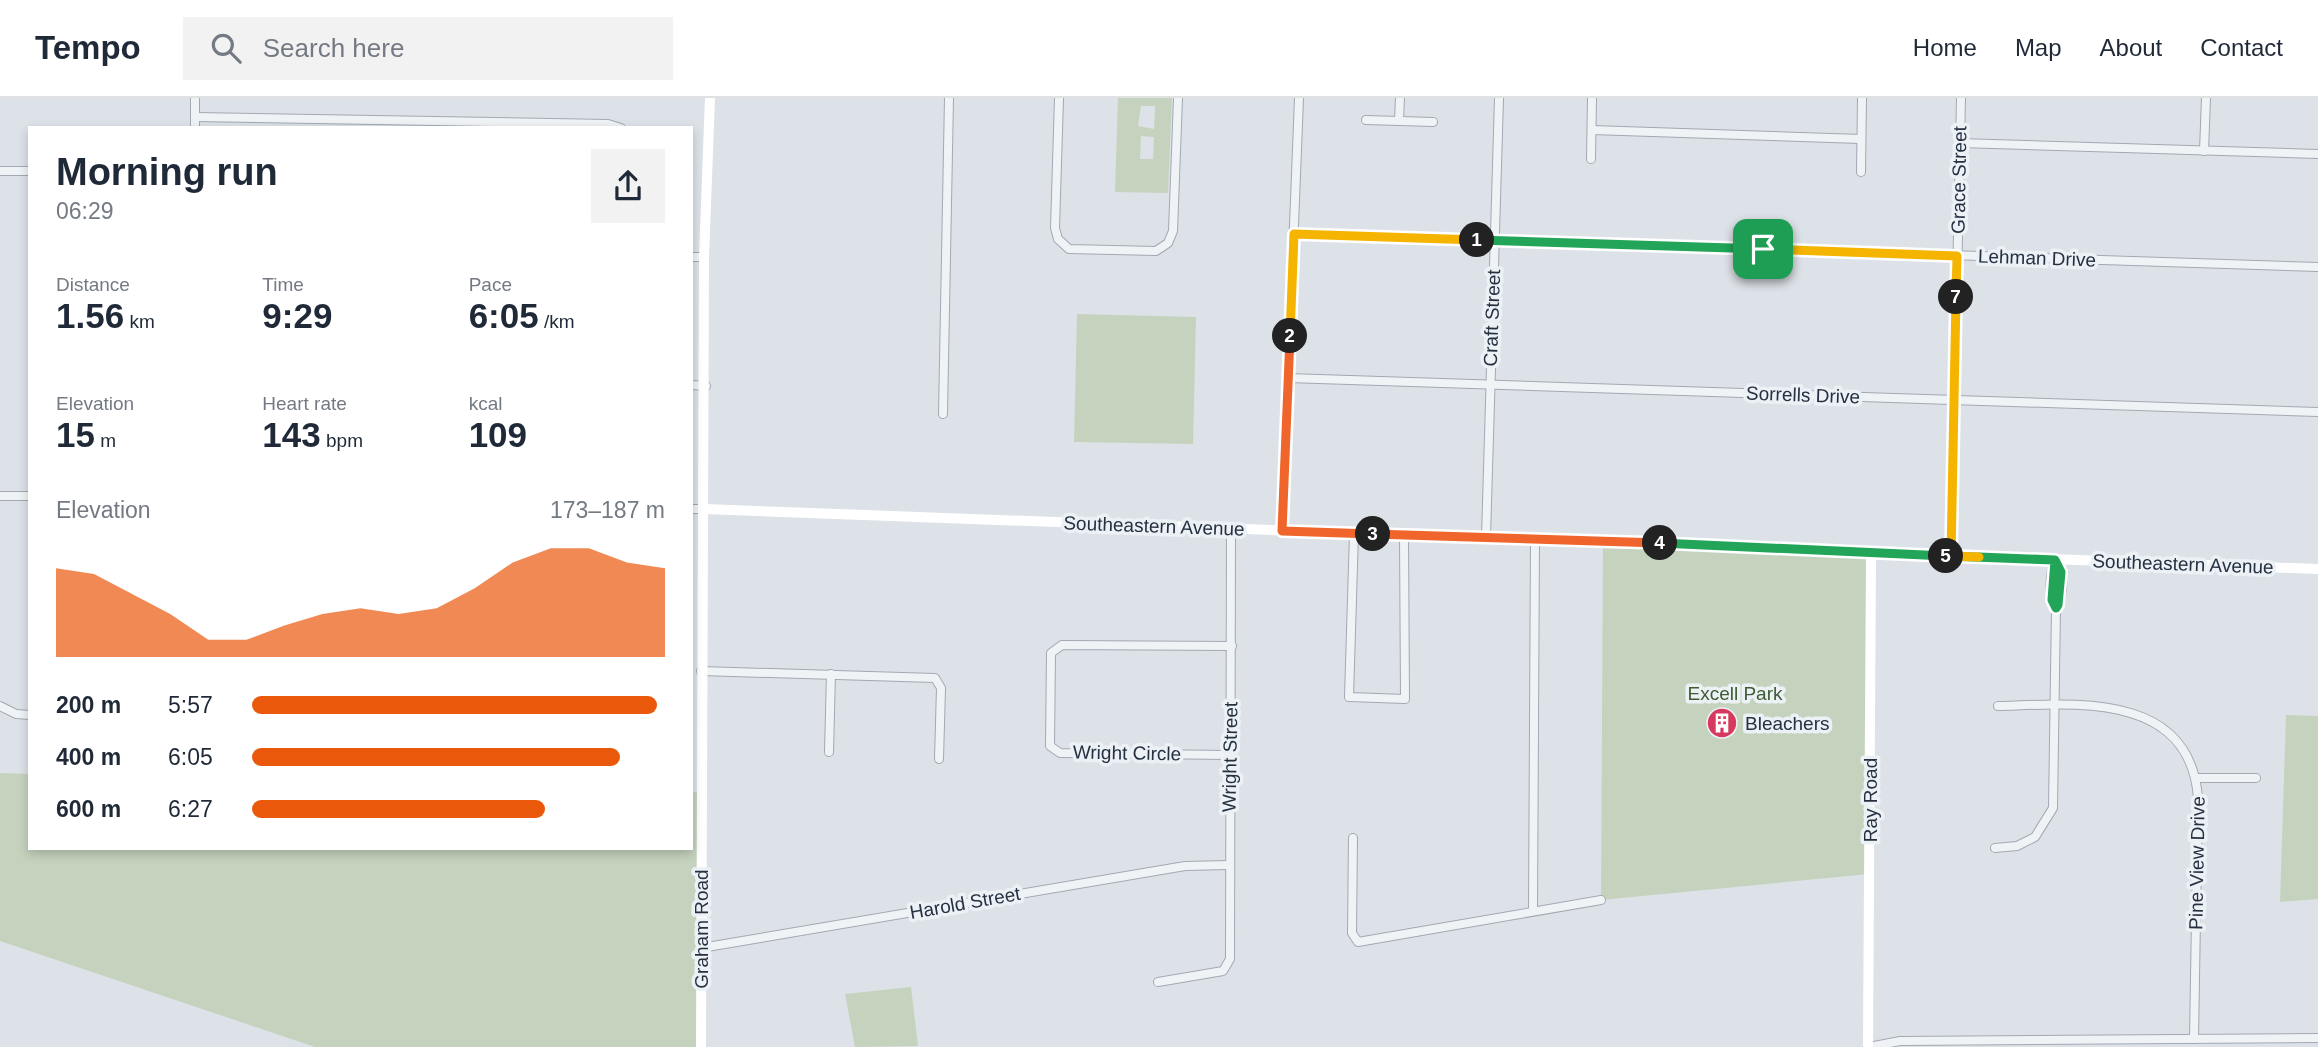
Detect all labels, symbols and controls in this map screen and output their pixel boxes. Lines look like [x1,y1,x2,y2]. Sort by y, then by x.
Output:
search box [183,17,673,80]
text: Tempo [35,29,141,66]
icon: search [207,29,245,67]
text: Search here [263,33,404,63]
text: Home [1913,34,1977,61]
text: Map [2015,34,2062,61]
text: About [2100,34,2162,61]
text: Contact [2200,34,2283,61]
street label: Grace Street [1948,125,1970,234]
button: share [591,149,665,223]
text: Morning run [56,151,278,193]
text: 06:29 [56,198,114,224]
pin [1733,219,1793,279]
pin: 1 [1460,222,1494,258]
text: 1 [1471,229,1482,250]
icon: arrive [1744,230,1782,268]
street label: Lehman Drive [1978,245,2096,271]
street label: Craft Street [1480,268,1504,367]
text: Distance [56,274,130,295]
text: Time [262,274,304,295]
text: Pace [469,274,512,295]
pin: 7 [1938,280,1974,314]
text: 7 [1950,286,1961,307]
text: 1.56 [56,296,124,335]
text: 9:29 [262,296,332,335]
text: 6:05 [469,296,539,335]
text: km [124,311,155,332]
text: /km [539,311,575,332]
pin: 2 [1272,318,1308,354]
text: 2 [1284,325,1295,346]
street label: Sorrells Drive [1746,383,1860,407]
text: Elevation [56,393,134,414]
text: Heart rate [262,393,347,414]
text: kcal [469,393,502,414]
text: 15 [56,415,95,454]
text: 143 [262,415,321,454]
text: 109 [469,415,527,454]
text: m [95,430,116,451]
text: bpm [321,430,363,451]
text: Elevation [56,497,151,523]
text: 173–187 m [550,497,665,523]
street label: Southeastern Avenue [1063,512,1245,540]
pin: 3 [1356,516,1390,551]
text: 3 [1367,523,1378,544]
pin: 4 [1642,526,1678,560]
text: 4 [1654,532,1665,553]
pin: 5 [1928,538,1964,574]
text: 5 [1940,545,1951,566]
street label: Southeastern Avenue [2092,550,2274,578]
park label: Excell Park [1687,683,1783,704]
text: 200 m [56,692,121,718]
text: 5:57 [168,692,213,718]
street label: Wright Street [1219,701,1241,812]
building icon: Bleachers [1705,706,1739,740]
place label: Bleachers [1745,713,1830,734]
street label: Wright Circle [1073,742,1181,764]
text: 400 m [56,744,121,770]
text: 6:05 [168,744,213,770]
street label: Ray Road [1860,758,1881,842]
text: 600 m [56,796,121,822]
text: 6:27 [168,796,213,822]
street label: Pine View Drive [2185,796,2209,930]
street label: Graham Road [691,869,712,989]
street label: Harold Street [908,883,1023,923]

